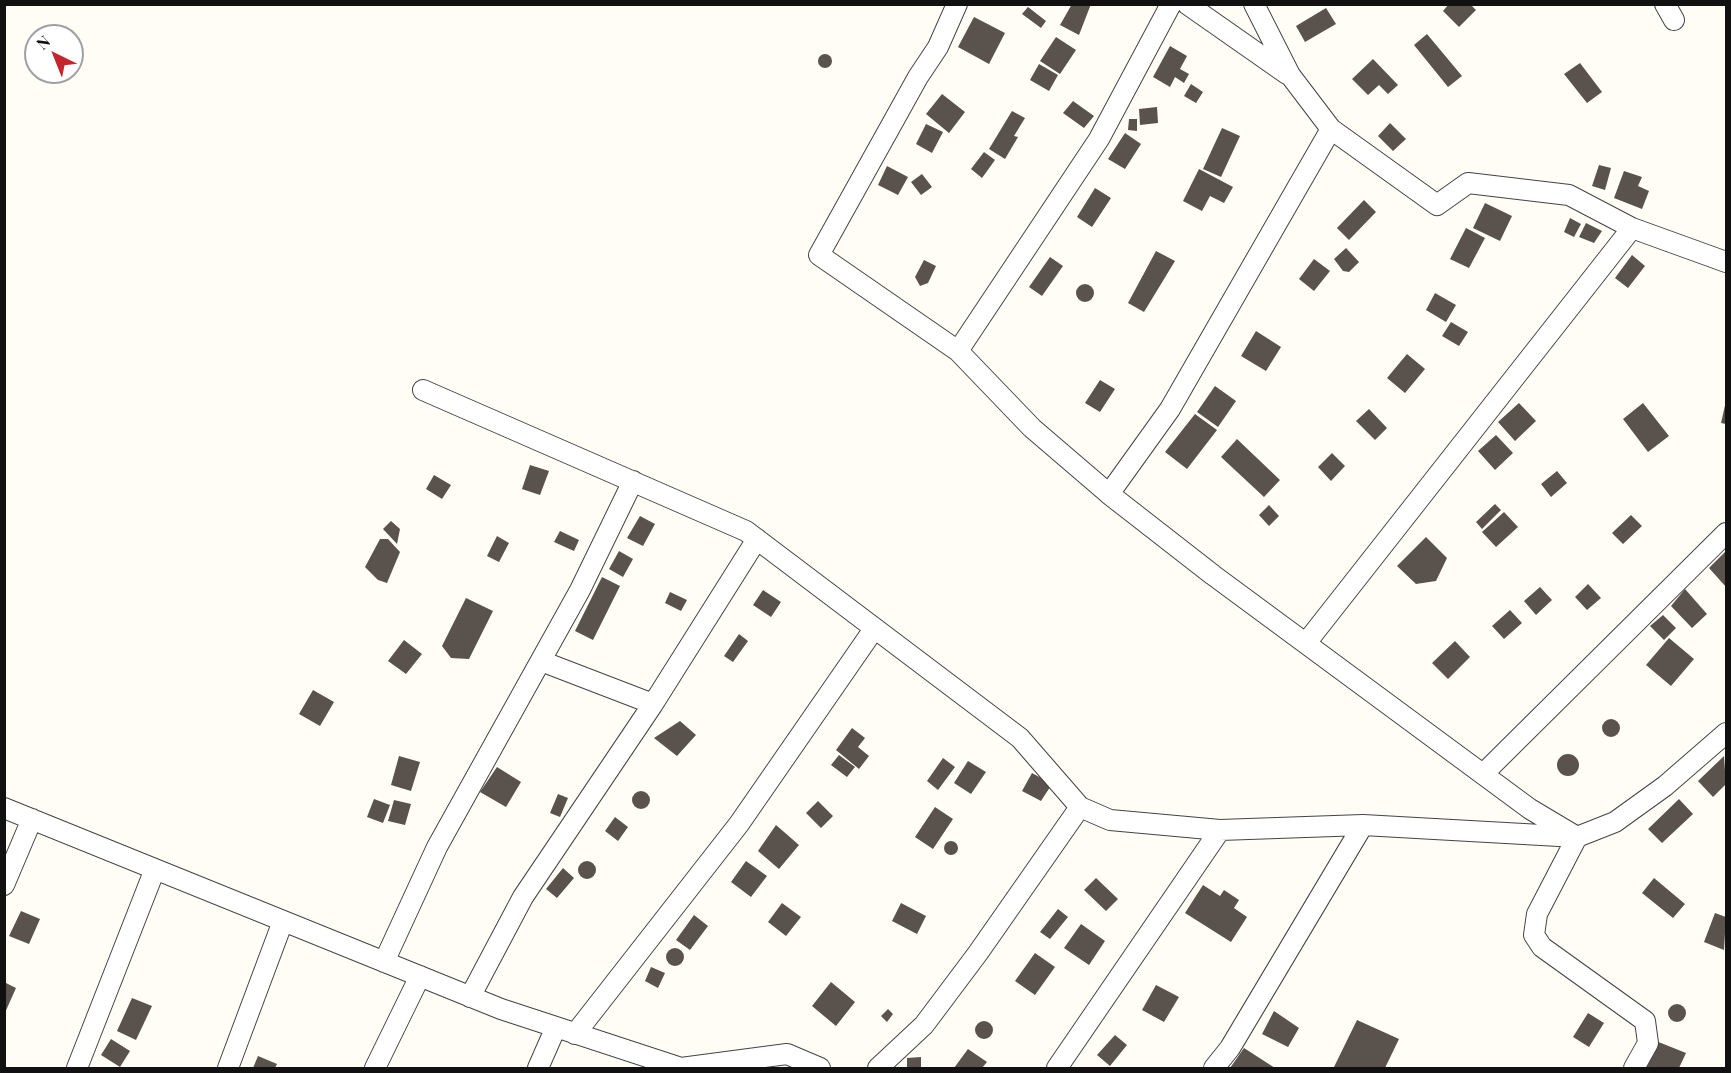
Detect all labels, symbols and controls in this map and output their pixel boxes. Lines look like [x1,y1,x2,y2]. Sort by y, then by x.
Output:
north arrow [24,24,84,84]
text: N [31,30,54,54]

